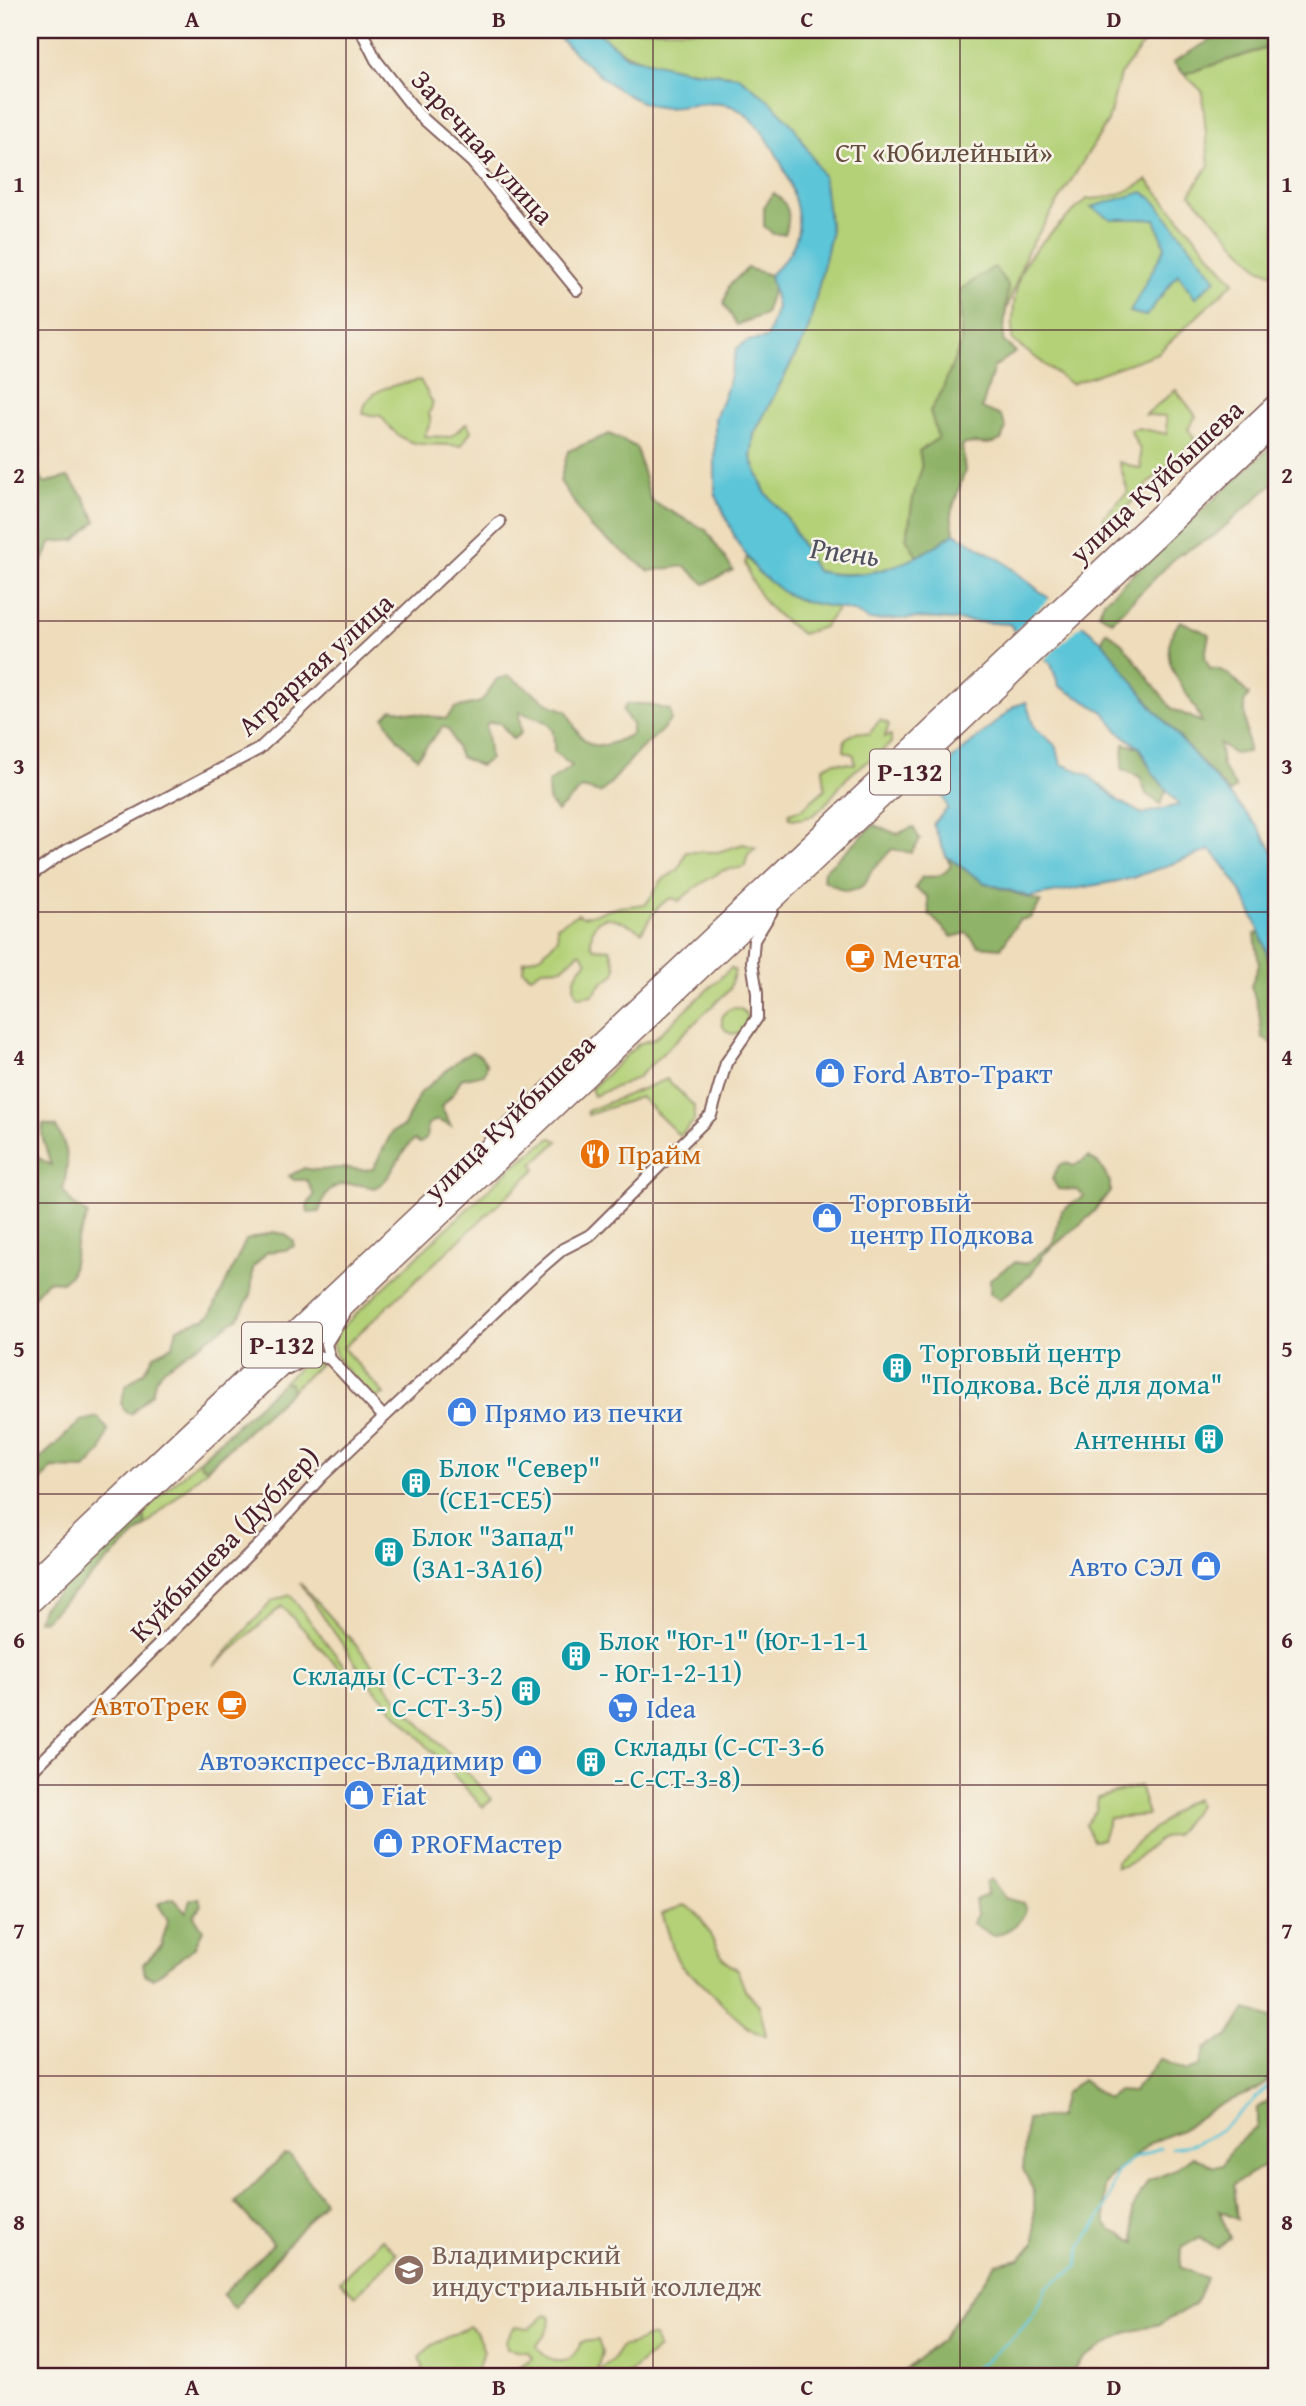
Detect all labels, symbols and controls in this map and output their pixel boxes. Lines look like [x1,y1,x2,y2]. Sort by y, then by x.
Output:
text: A [185,2,200,35]
text: B [492,2,506,35]
text: C [800,2,814,35]
text: D [1107,2,1122,35]
street label: Заречная улица [402,60,565,234]
park label: СТ «Юбилейный» [835,131,1053,172]
text: 1 [13,167,25,200]
text: 1 [1281,167,1293,200]
street label: улица Куйбышева [1059,388,1252,573]
text: 2 [13,458,25,491]
text: 2 [1281,458,1293,491]
water label: Рпень [807,525,882,577]
street label: Аграрная улица [227,582,402,745]
text: 3 [13,749,25,782]
text: 3 [1281,749,1293,782]
road number: Р-132 [870,750,950,794]
place label: Мечта [883,937,961,978]
cafe icon: Мечта [843,941,877,975]
street label: улица Куйбышева [413,1023,604,1210]
text: 4 [13,1040,25,1073]
text: 4 [1281,1040,1293,1073]
place label: Ford Авто-Тракт [853,1052,1053,1093]
shop icon: Ford Авто-Тракт [813,1056,847,1090]
place label: Прайм [618,1133,701,1174]
restaurant icon: Прайм [578,1137,612,1171]
place label: Торговый центр Подкова [850,1181,1034,1254]
shop icon: Торговый центр Подкова [810,1201,844,1235]
road number: Р-132 [242,1322,322,1368]
place label: Торговый центр "Подкова. Всё для дома" [920,1331,1222,1404]
text: 5 [13,1332,25,1365]
text: 5 [1281,1332,1293,1365]
building icon: Торговый центр "Подкова. Всё для дома" [880,1351,914,1385]
place label: Прямо из печки [485,1391,683,1432]
shop icon: Прямо из печки [445,1395,479,1429]
place label: Антенны [1074,1418,1186,1459]
building icon: Антенны [1192,1422,1226,1456]
street label: Куйбышева (Дублер) [119,1437,328,1651]
place label: Блок "Север" (СЕ1-СЕ5) [439,1446,600,1519]
building icon: Блок "Север" (СЕ1-СЕ5) [399,1466,433,1500]
place label: Блок "Запад" (ЗА1-ЗА16) [412,1515,575,1588]
building icon: Блок "Запад" (ЗА1-ЗА16) [372,1535,406,1569]
place label: Авто СЭЛ [1069,1545,1183,1586]
shop icon: Авто СЭЛ [1189,1549,1223,1583]
place label: Блок "Юг-1" (Юг-1-1-1 - Юг-1-2-11) [599,1619,869,1692]
text: 6 [13,1623,25,1656]
text: 6 [1281,1623,1293,1656]
building icon: Блок "Юг-1" (Юг-1-1-1 - Юг-1-2-11) [559,1639,593,1673]
place label: Склады (С-СТ-3-2 - С-СТ-3-5) [292,1654,503,1727]
building icon: Склады (С-СТ-3-2 - С-СТ-3-5) [509,1674,543,1708]
place label: АвтоТрек [92,1684,209,1725]
place label: Idea [646,1687,697,1728]
cafe icon: АвтоТрек [215,1688,249,1722]
supermarket icon: Idea [606,1691,640,1725]
place label: Склады (С-СТ-3-6 - С-СТ-3-8) [614,1725,825,1798]
place label: Автоэкспресс-Владимир [199,1739,504,1780]
shop icon: Автоэкспресс-Владимир [510,1743,544,1777]
building icon: Склады (С-СТ-3-6 - С-СТ-3-8) [574,1745,608,1779]
place label: Fiat [382,1774,427,1815]
shop icon: Fiat [342,1778,376,1812]
place label: PROFМастер [411,1822,562,1863]
shop icon: PROFМастер [371,1826,405,1860]
text: 7 [13,1914,25,1947]
text: 7 [1281,1914,1293,1947]
text: 8 [13,2205,25,2238]
text: 8 [1281,2205,1293,2238]
place label: Владимирский индустриальный колледж [432,2233,762,2306]
school or university icon: Владимирский индустриальный колледж [392,2253,426,2287]
text: A [185,2370,200,2403]
text: B [492,2370,506,2403]
text: C [800,2370,814,2403]
text: D [1107,2370,1122,2403]

